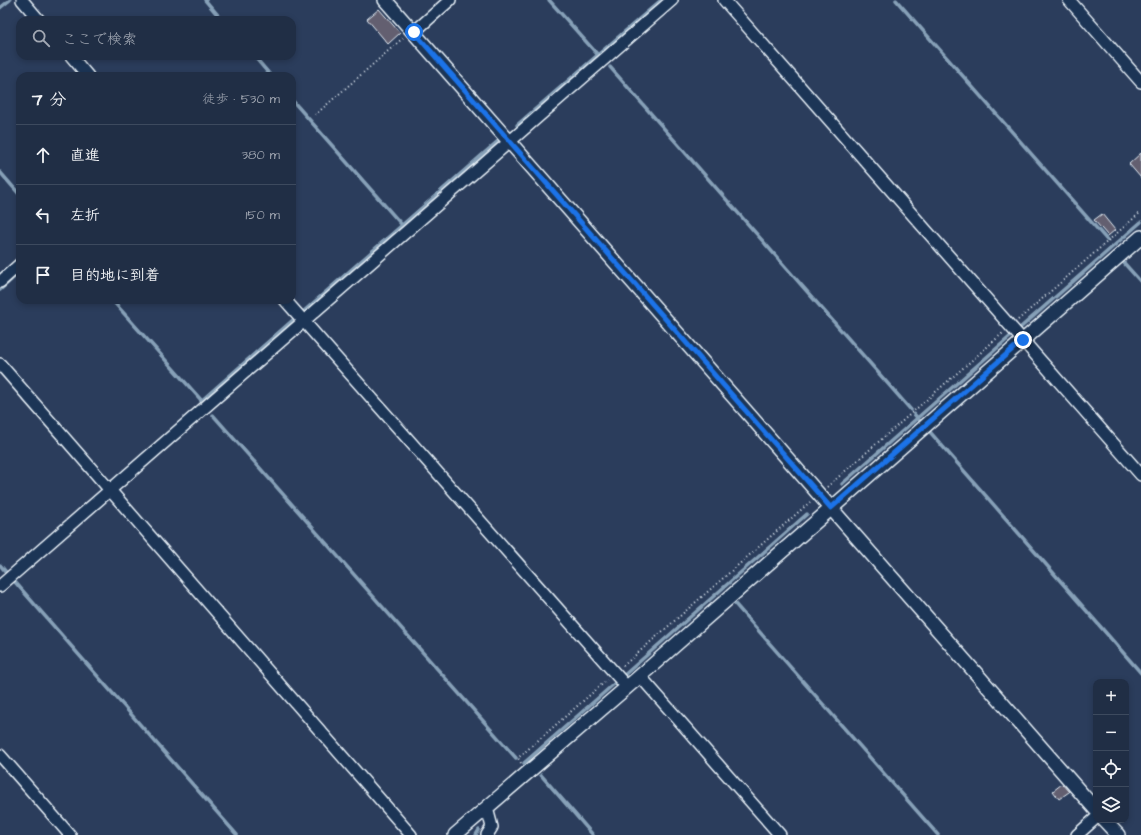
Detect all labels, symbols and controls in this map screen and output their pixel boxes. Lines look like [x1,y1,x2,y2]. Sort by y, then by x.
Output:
search box [16,16,296,60]
route start [405,23,423,41]
icon: search [30,27,52,49]
text: ここで検索 [62,29,137,50]
text: 7 分 [32,88,66,112]
text: 徒歩 · 530 m [202,90,280,108]
icon: ahead [32,144,54,166]
text: 直進 [70,145,100,166]
text: 380 m [241,146,280,164]
icon: left [32,204,54,226]
text: 左折 [70,205,100,226]
text: 150 m [246,206,280,224]
icon: arrive [32,264,54,286]
text: 目的地に到着 [70,265,160,286]
route end [1014,331,1032,349]
map controls [1093,679,1129,823]
button: + [1093,679,1129,715]
button: − [1093,715,1129,751]
button: locate [1093,751,1129,787]
button: layers [1093,787,1129,823]

